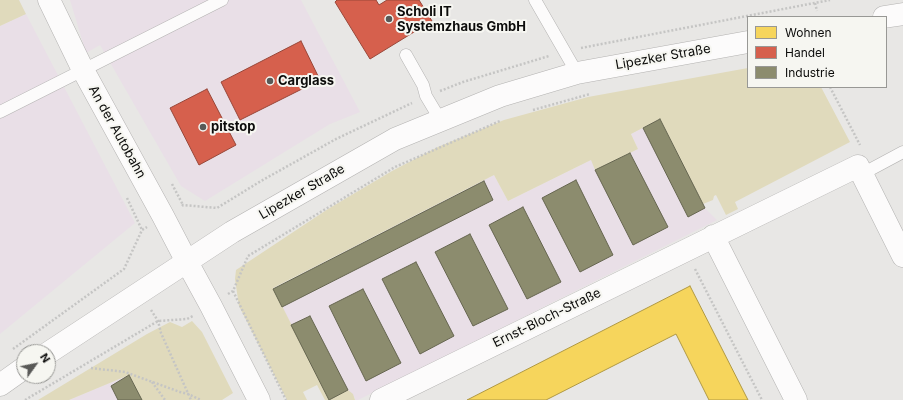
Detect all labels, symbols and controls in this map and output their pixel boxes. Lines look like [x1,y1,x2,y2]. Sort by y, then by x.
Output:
place label: Scholi IT Systemzhaus GmbH [397,4,526,35]
marker: Scholi IT Systemzhaus GmbH [384,14,394,24]
legend [747,16,887,88]
text: Wohnen [785,25,832,40]
street label: Lipezker Straße [614,41,712,73]
text: Handel [785,45,825,60]
text: Industrie [785,65,835,80]
place label: Carglass [278,73,334,89]
marker: Carglass [265,76,275,86]
street label: An der Autobahn [85,83,149,181]
place label: pitstop [211,119,255,135]
marker: pitstop [198,122,208,132]
street label: Lipezker Straße [256,161,348,223]
street label: Ernst-Bloch-Straße [490,285,604,351]
north arrow [16,344,56,384]
text: N [37,351,53,365]

